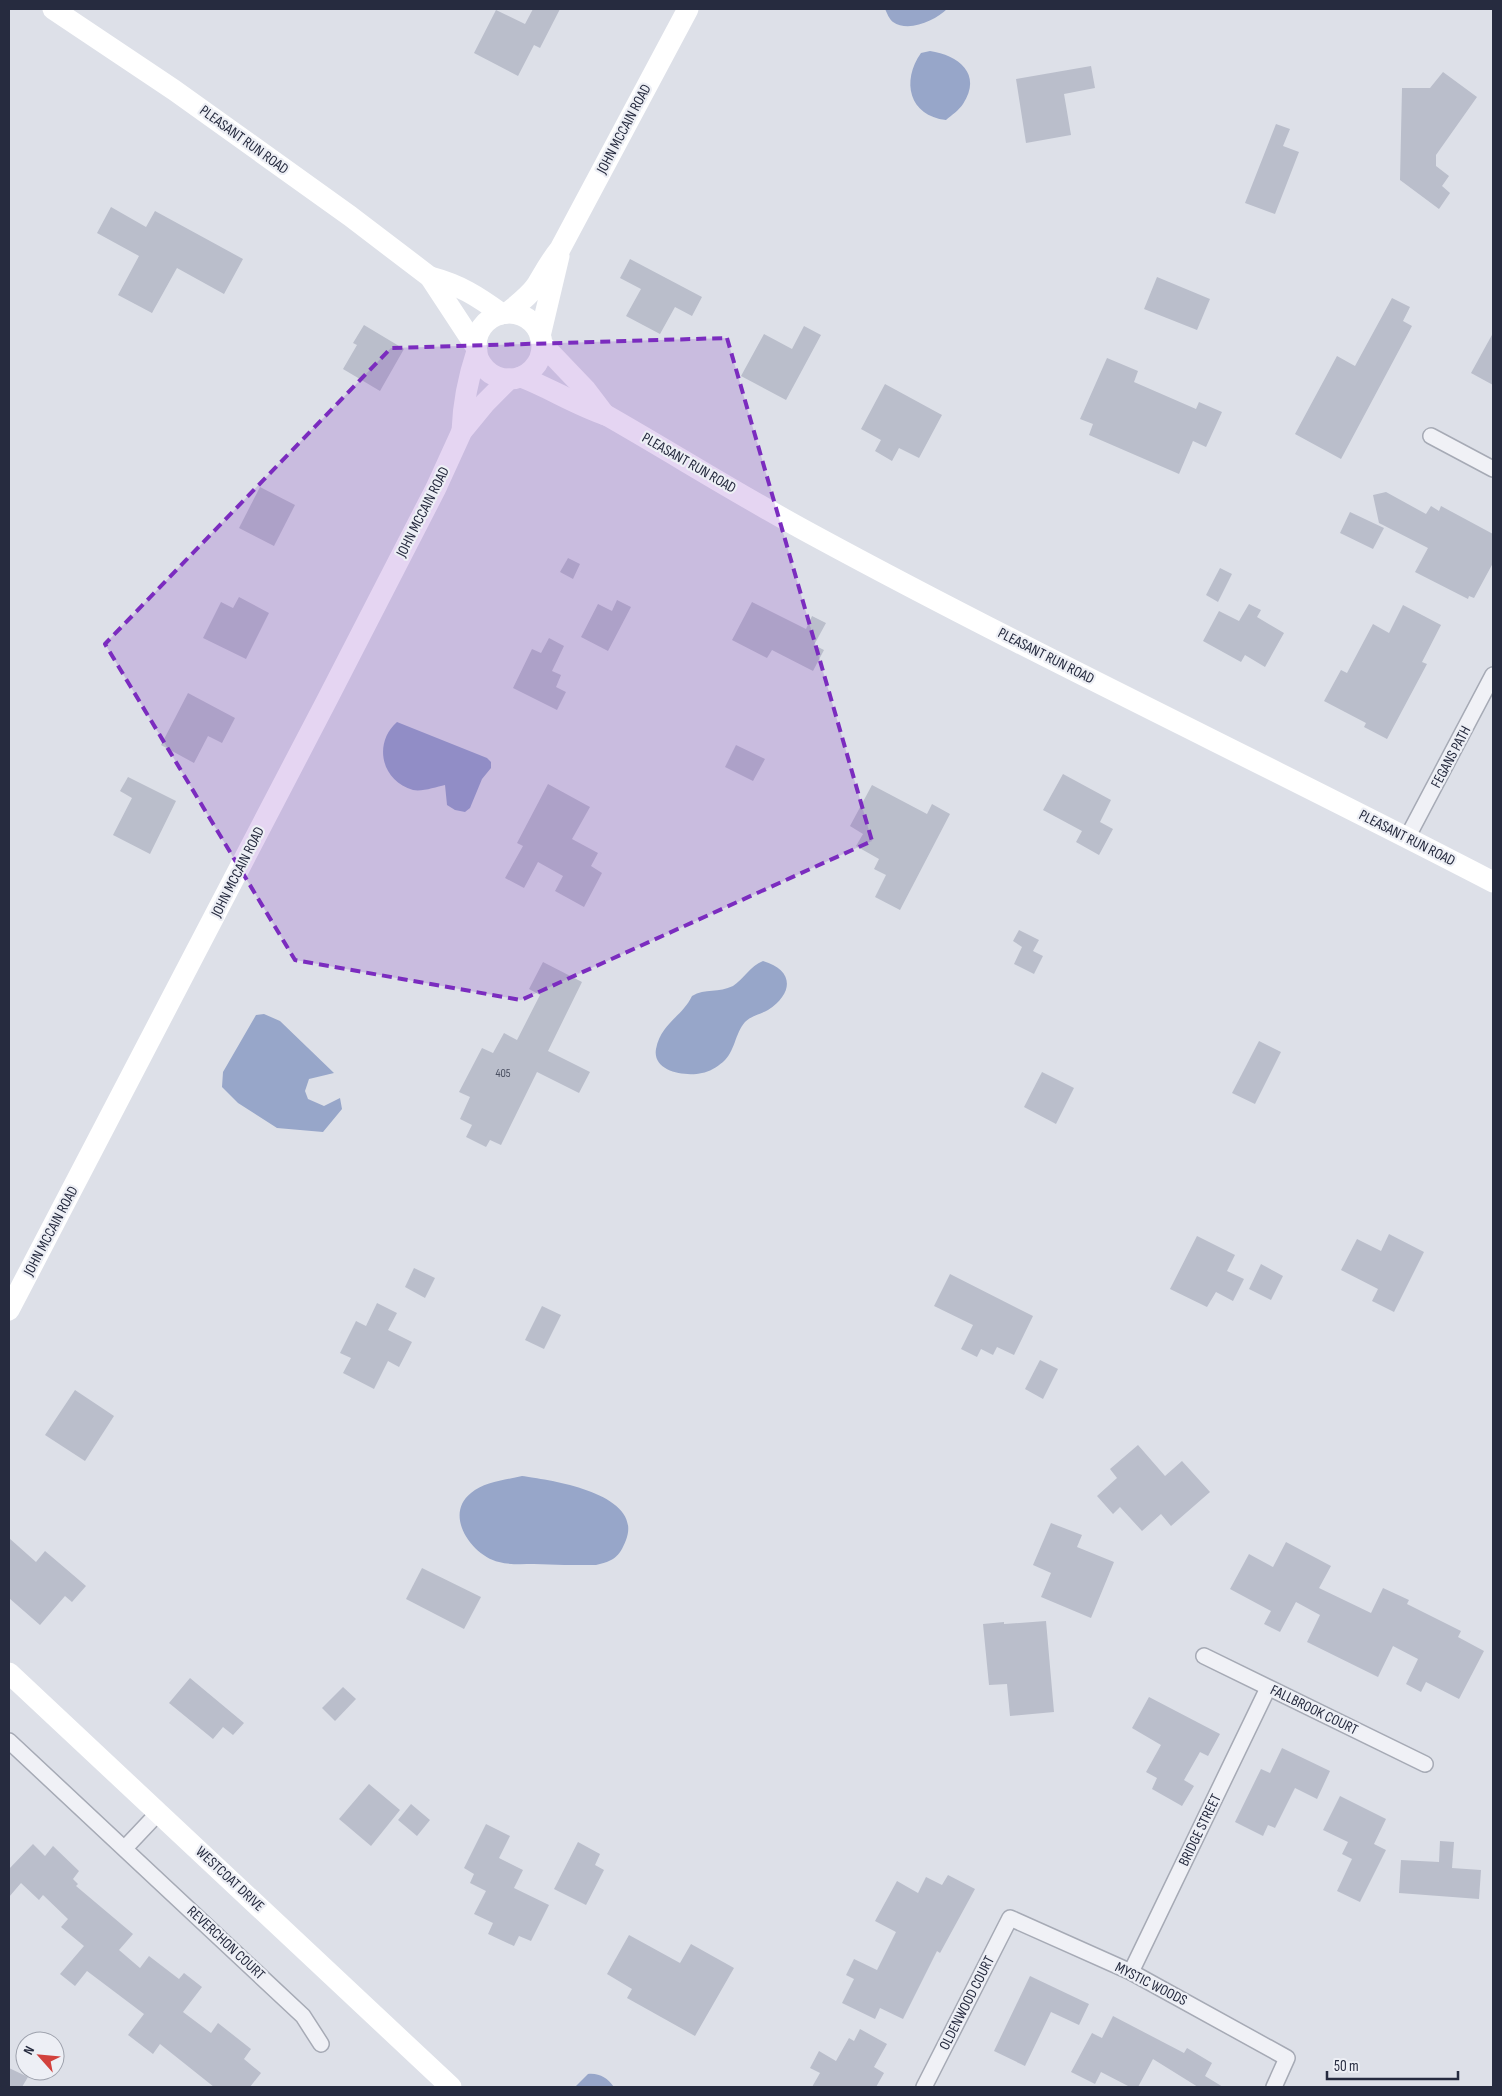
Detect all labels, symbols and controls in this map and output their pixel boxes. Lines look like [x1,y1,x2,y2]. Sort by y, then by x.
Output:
street label: JOHN MCCAIN ROAD [592,81,656,178]
street label: PLEASANT RUN ROAD [196,101,292,179]
street label: PLEASANT RUN ROAD [639,428,739,498]
street label: JOHN MCCAIN ROAD [392,464,454,561]
street label: PLEASANT RUN ROAD [995,624,1097,688]
street label: FEGANS PATH [1427,723,1475,791]
street label: PLEASANT RUN ROAD [1356,806,1458,870]
street label: JOHN MCCAIN ROAD [207,824,269,921]
house number: 405 [495,1066,511,1081]
street label: JOHN MCCAIN ROAD [19,1183,83,1280]
street label: FALLBROOK COURT [1267,1681,1361,1739]
street label: BRIDGE STREET [1174,1791,1226,1869]
street label: WESTCOAT DRIVE [192,1842,268,1916]
street label: REVERCHON COURT [183,1902,269,1984]
street label: OLDENWOOD COURT [935,1953,999,2053]
street label: MYSTIC WOODS [1112,1958,1190,2010]
north arrow [15,2031,65,2081]
text: N [20,2043,38,2058]
scale bar [1327,2048,1458,2080]
text: 50 m [1334,2057,1359,2076]

